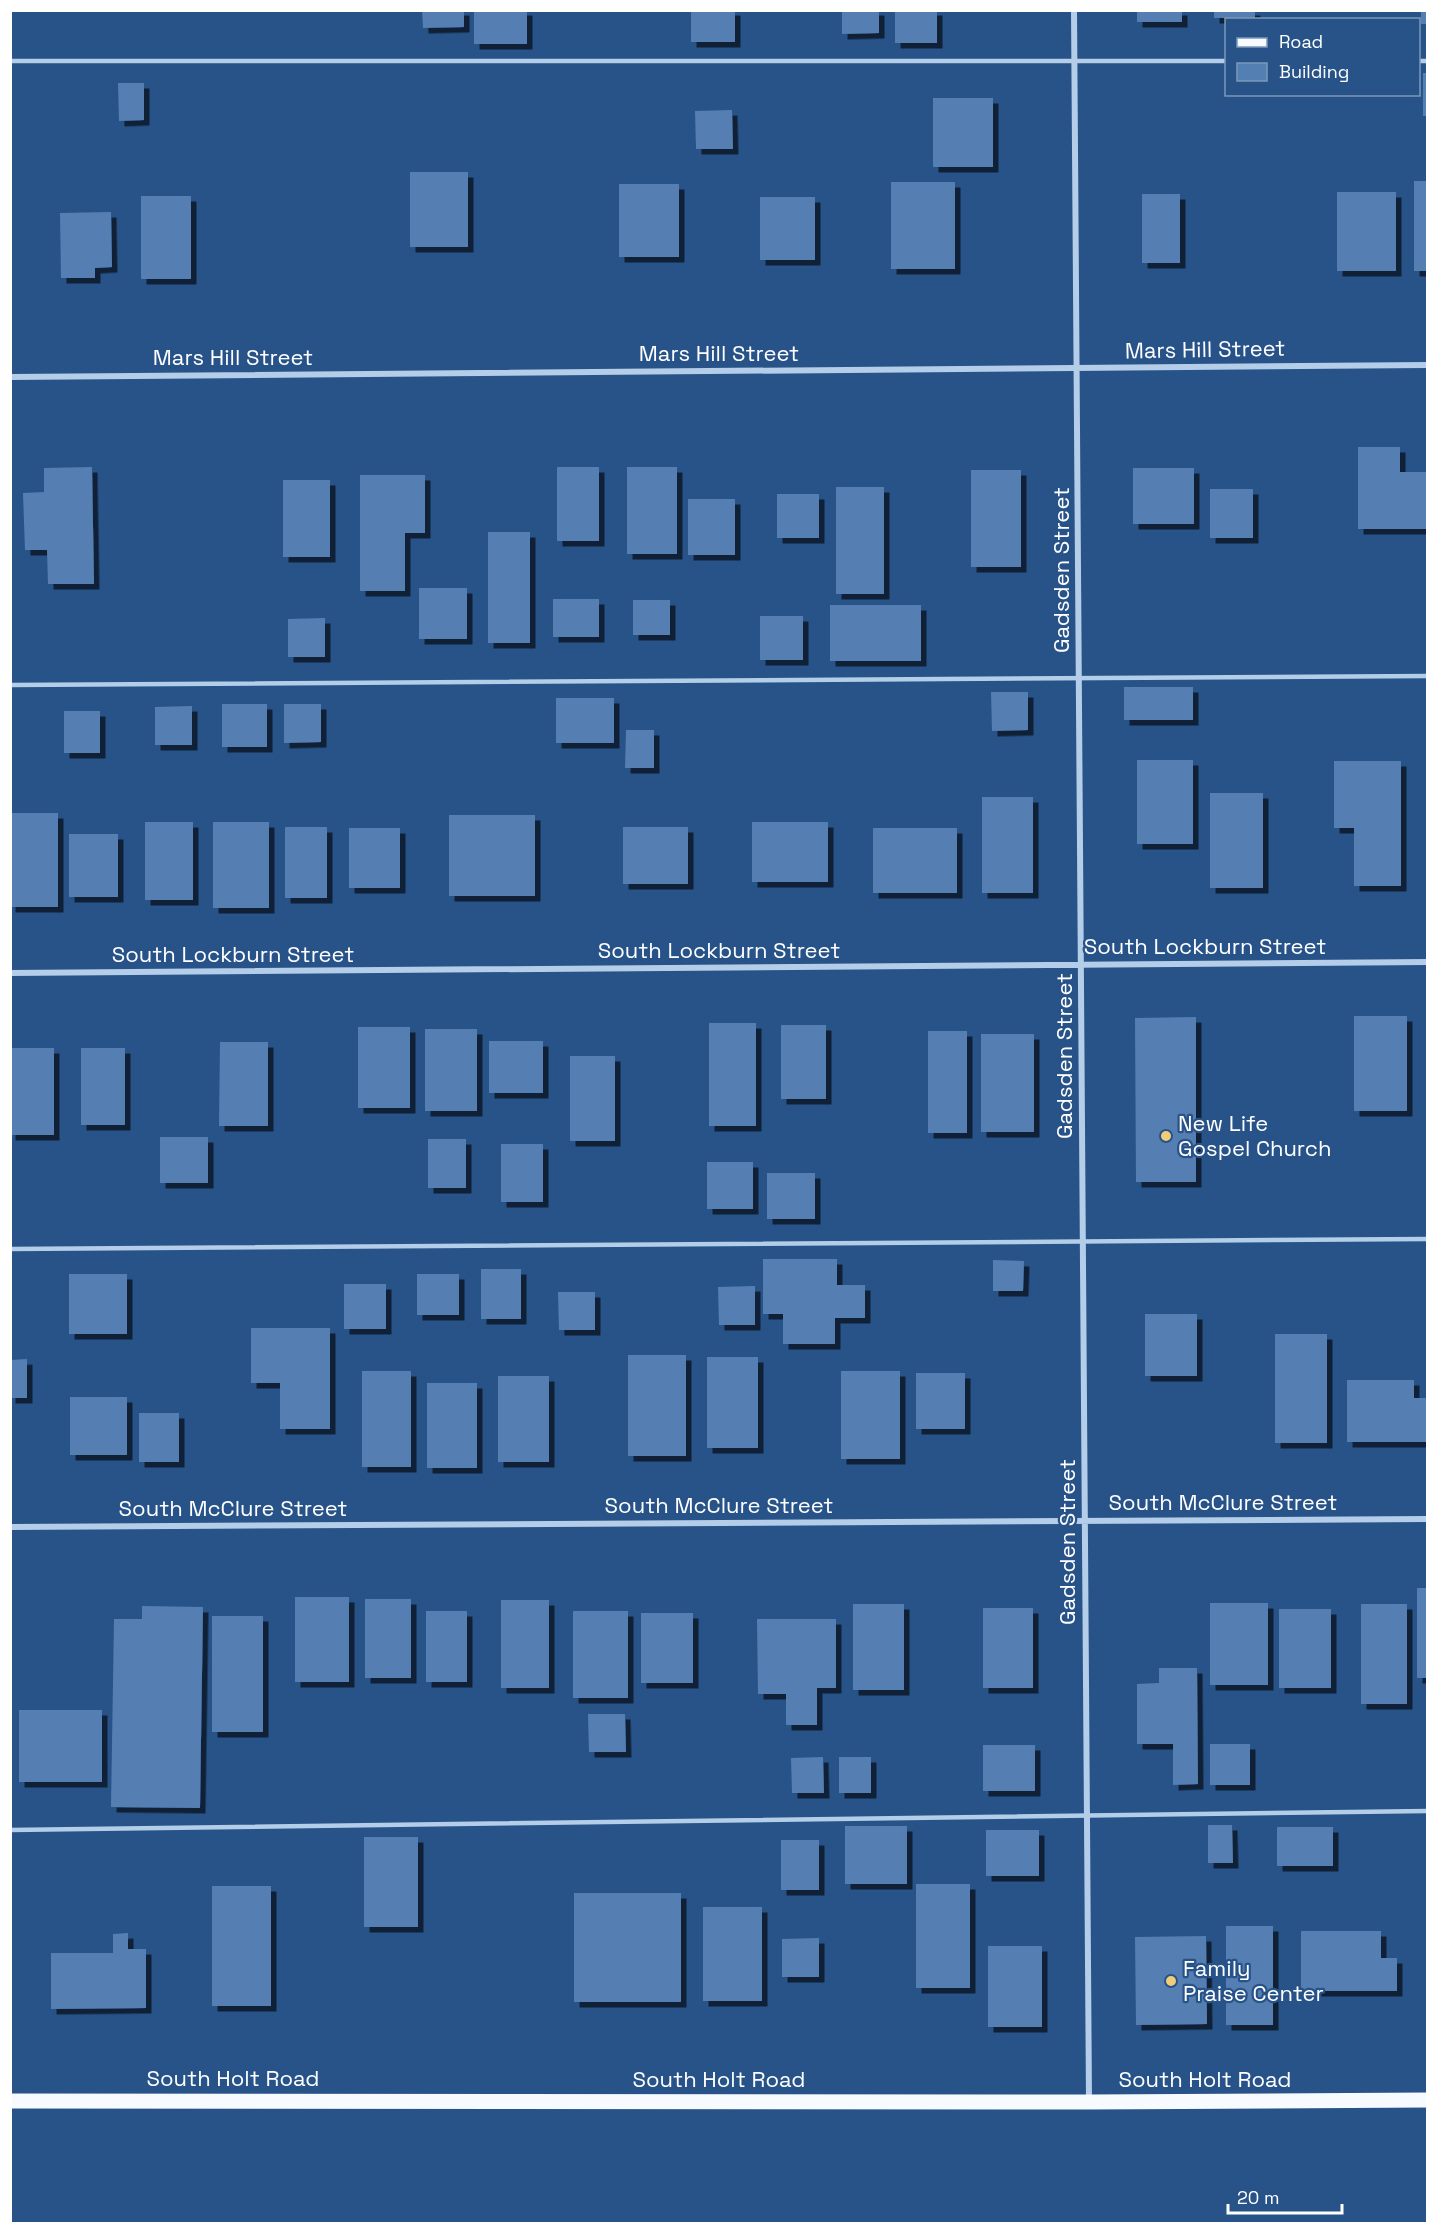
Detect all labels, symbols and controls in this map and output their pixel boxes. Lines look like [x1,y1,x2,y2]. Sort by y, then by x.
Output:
legend [1225,18,1420,96]
text: Road [1279,30,1323,53]
text: Building [1279,60,1349,83]
street label: Mars Hill Street [1125,334,1285,364]
street label: Mars Hill Street [639,339,799,367]
street label: Mars Hill Street [153,343,313,371]
street label: Gadsden Street [1047,487,1075,653]
street label: South Lockburn Street [1084,932,1326,960]
street label: South Lockburn Street [598,936,840,964]
street label: South Lockburn Street [112,940,354,968]
street label: Gadsden Street [1050,973,1078,1139]
place label: New Life Gospel Church [1178,1109,1331,1162]
marker: New Life Gospel Church [1159,1129,1173,1143]
street label: Gadsden Street [1053,1459,1081,1625]
street label: South McClure Street [1109,1488,1337,1516]
street label: South McClure Street [605,1491,833,1519]
street label: South McClure Street [119,1494,347,1522]
place label: Family Praise Center [1183,1954,1324,2007]
marker: Family Praise Center [1164,1974,1178,1988]
street label: South Holt Road [147,2064,320,2092]
street label: South Holt Road [633,2065,806,2093]
street label: South Holt Road [1119,2065,1292,2093]
scale bar [1228,2177,1342,2215]
text: 20 m [1237,2186,1280,2209]

